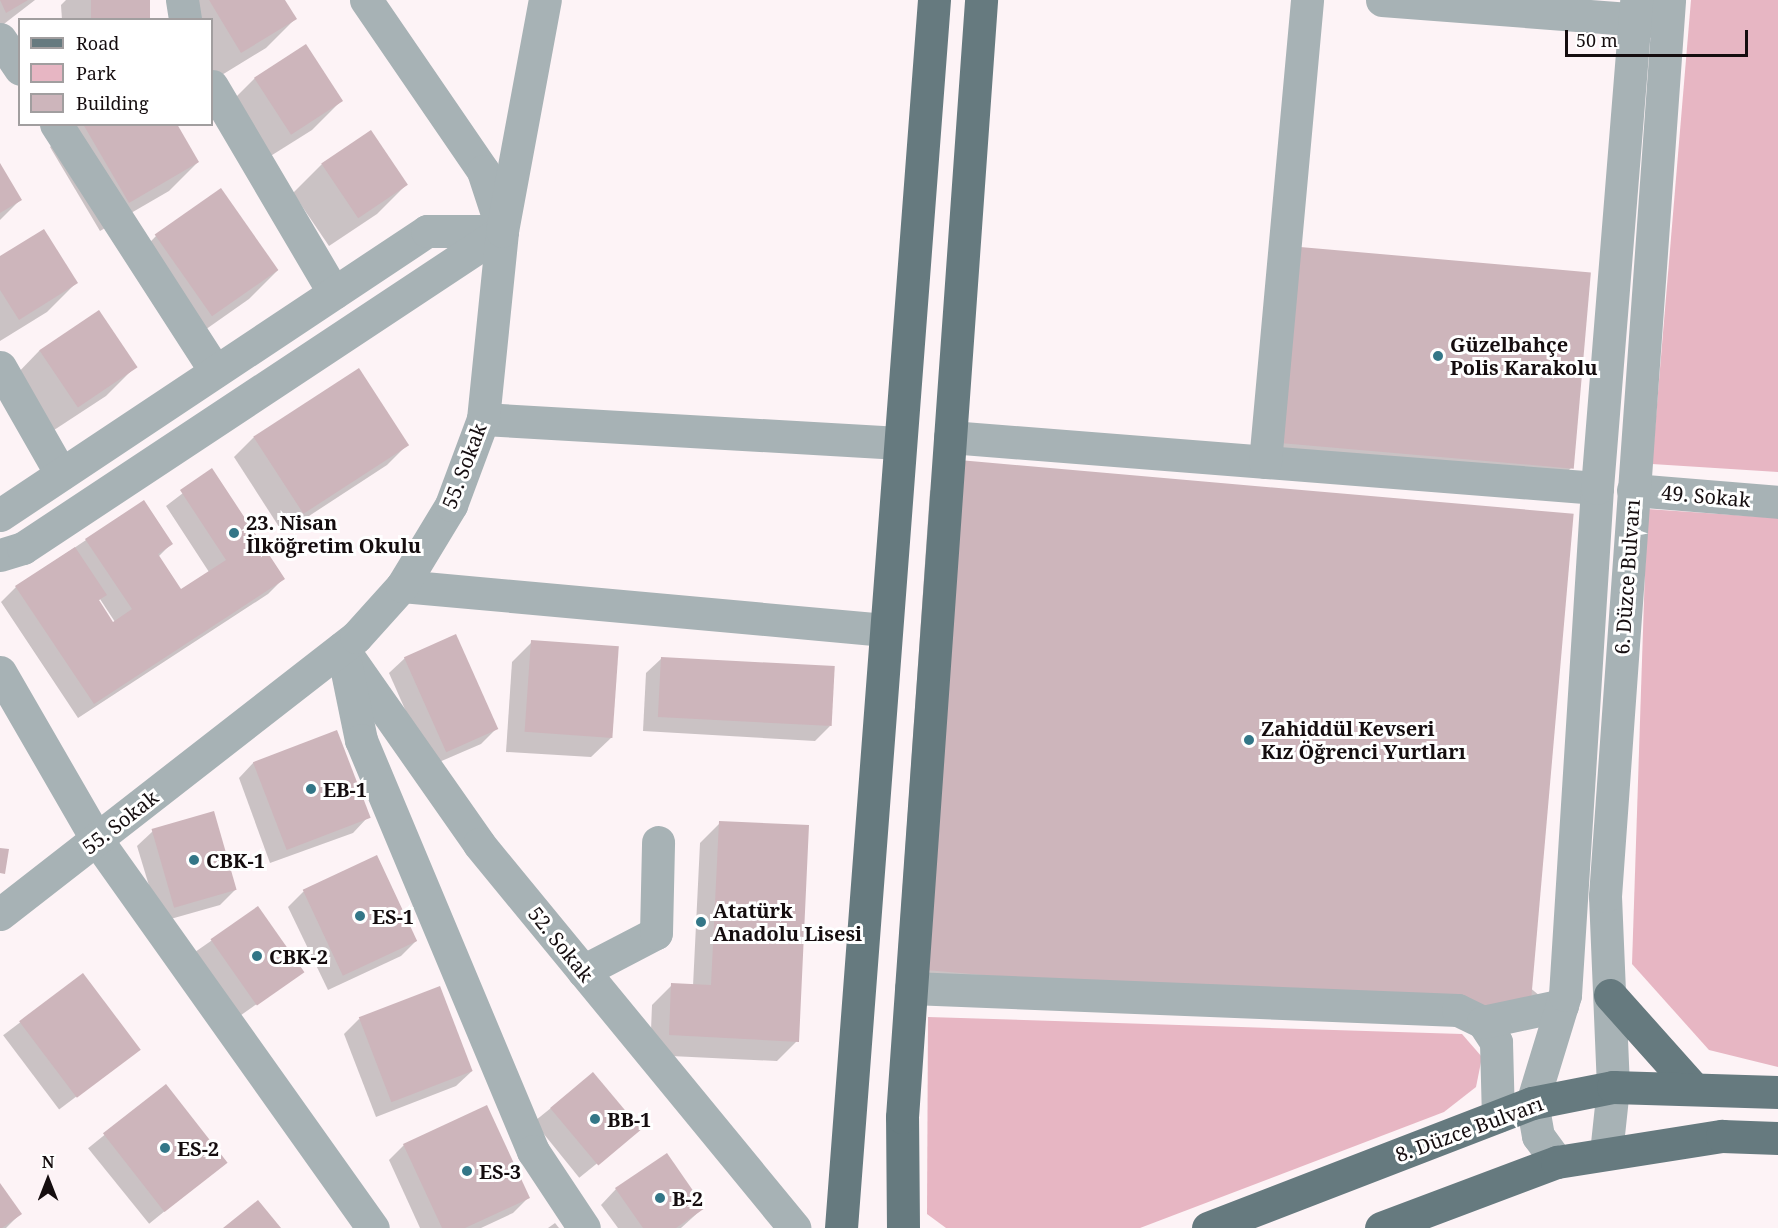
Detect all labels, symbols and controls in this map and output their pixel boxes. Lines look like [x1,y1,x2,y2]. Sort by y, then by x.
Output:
legend [18,18,213,126]
scale bar [1568,18,1751,56]
text: 50 m [1576,28,1618,52]
text: Road [76,31,119,55]
text: Park [76,61,116,85]
text: Building [76,91,149,115]
place label: Güzelbahçe Polis Karakolu [1450,332,1598,379]
marker: Güzelbahçe Polis Karakolu [1431,349,1445,363]
street label: 55. Sokak [437,420,491,512]
street label: 49. Sokak [1660,480,1752,512]
street label: 6. Düzce Bulvarı [1610,499,1644,655]
place label: 23. Nisan İlköğretim Okulu [246,510,421,557]
marker: 23. Nisan İlköğretim Okulu [227,526,241,540]
place label: Zahiddül Kevseri Kız Öğrenci Yurtları [1261,716,1466,763]
marker: Zahiddül Kevseri Kız Öğrenci Yurtları [1242,733,1256,747]
place label: EB-1 [323,777,367,801]
marker: EB-1 [304,782,318,796]
street label: 55. Sokak [77,785,163,859]
place label: CBK-1 [206,848,265,872]
marker: CBK-1 [187,853,201,867]
place label: Atatürk Anadolu Lisesi [713,898,862,945]
street label: 52. Sokak [523,902,599,986]
place label: ES-1 [372,904,414,928]
marker: ES-1 [353,909,367,923]
marker: Atatürk Anadolu Lisesi [694,915,708,929]
place label: CBK-2 [269,944,328,968]
marker: CBK-2 [250,949,264,963]
street label: 8. Düzce Bulvarı [1392,1091,1546,1167]
place label: BB-1 [607,1107,651,1131]
marker: BB-1 [588,1112,602,1126]
place label: ES-2 [177,1136,219,1160]
marker: ES-2 [158,1141,172,1155]
north arrow [18,1150,78,1210]
text: N [42,1151,54,1173]
place label: ES-3 [479,1159,521,1183]
marker: ES-3 [460,1164,474,1178]
place label: B-2 [672,1186,703,1210]
marker: B-2 [653,1191,667,1205]

